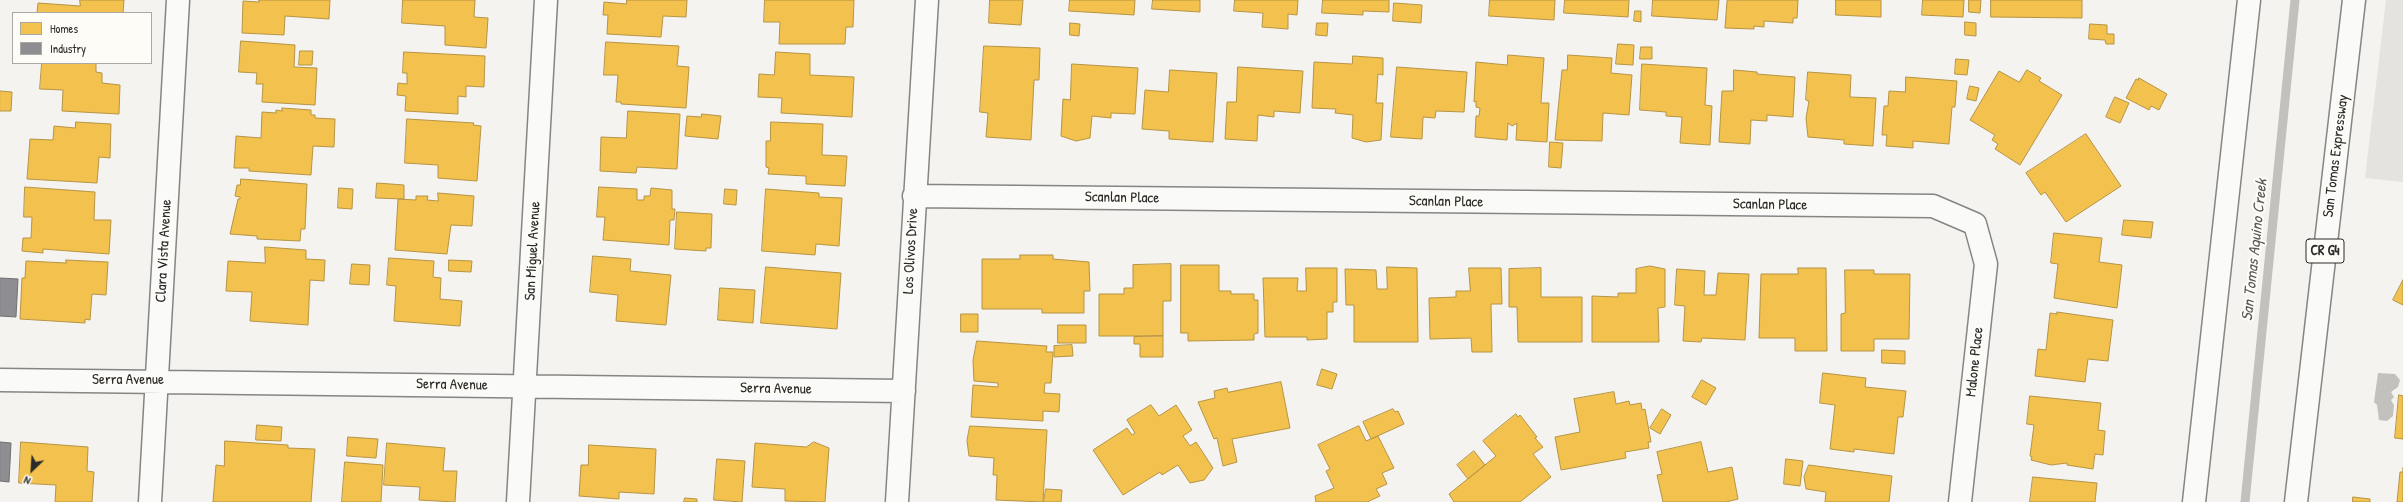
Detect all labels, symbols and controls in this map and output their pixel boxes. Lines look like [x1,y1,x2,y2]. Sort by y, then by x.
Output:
legend [12,12,152,64]
text: Homes [50,20,78,37]
text: Industry [50,40,86,57]
street label: San Tomas Expressway [2320,94,2352,218]
water label: San Tomas Aquino Creek [2238,178,2272,322]
street label: Scanlan Place [1085,188,1159,208]
street label: Scanlan Place [1409,192,1483,212]
street label: Scanlan Place [1733,195,1807,215]
street label: Clara Vista Avenue [152,199,176,303]
street label: San Miguel Avenue [521,201,545,301]
street label: Los Olivos Drive [900,208,922,294]
road number: CR G4 [2306,239,2344,263]
street label: Malone Place [1962,326,1988,398]
street label: Serra Avenue [92,371,164,389]
street label: Serra Avenue [416,375,488,395]
street label: Serra Avenue [740,379,812,399]
north arrow [12,450,52,490]
text: N [21,473,33,488]

